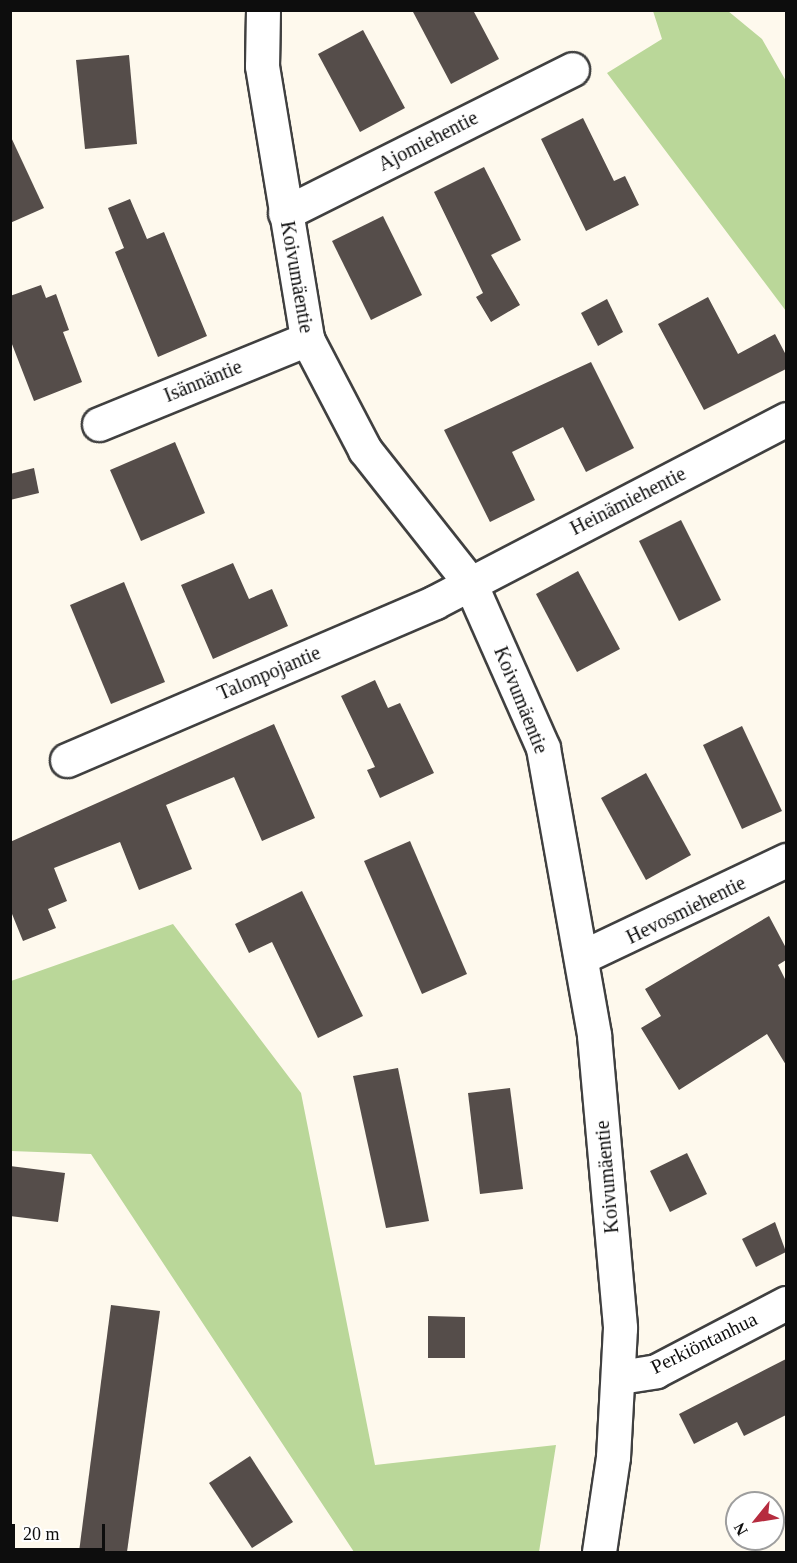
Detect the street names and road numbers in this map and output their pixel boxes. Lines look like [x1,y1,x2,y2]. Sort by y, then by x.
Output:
street label: Ajomiehentie [374,106,482,176]
street label: Koivumäentie [275,219,319,335]
street label: Isännäntie [160,354,246,408]
street label: Heinämiehentie [566,462,690,540]
street label: Talonpojantie [214,641,324,705]
street label: Koivumäentie [489,643,553,757]
street label: Hevosmiehentie [622,871,750,949]
street label: Koivumäentie [590,1120,624,1234]
street label: Perkiöntanhua [647,1307,761,1379]

